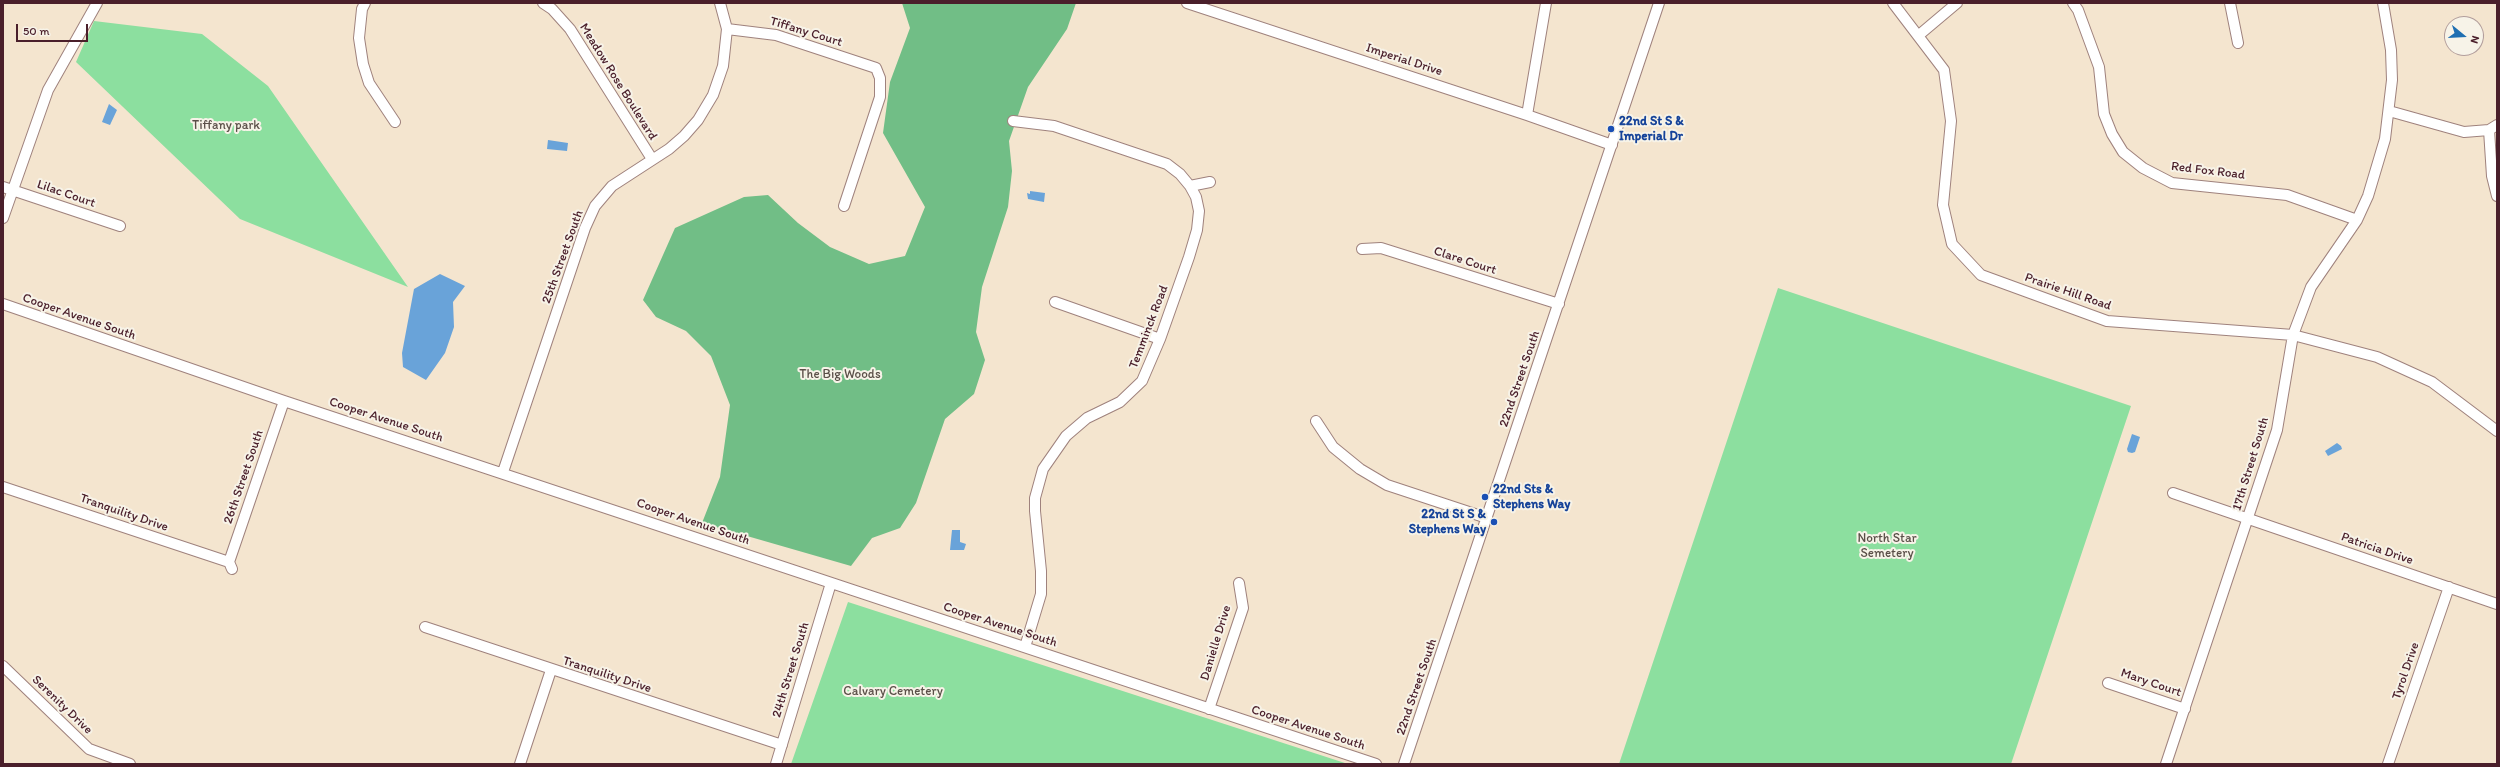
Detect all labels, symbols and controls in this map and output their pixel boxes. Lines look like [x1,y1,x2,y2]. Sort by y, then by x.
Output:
street label: Tiffany Court [768,14,844,50]
scale bar [18,16,90,42]
north arrow [2444,16,2484,56]
street label: Meadow Rose Boulevard [576,21,660,143]
text: 50 m [23,24,49,38]
text: N [2468,34,2482,45]
street label: Imperial Drive [1364,40,1444,80]
place label: 22nd St S & Imperial Dr [1619,114,1684,145]
park label: Tiffany park [192,118,260,134]
marker: 22nd St S & Imperial Dr [1606,124,1616,134]
street label: Red Fox Road [2170,159,2246,183]
street label: Lilac Court [35,177,97,211]
street label: 25th Street South [539,208,587,306]
street label: Clare Court [1432,244,1498,278]
street label: Prairie Hill Road [2023,270,2113,314]
street label: Temminck Road [1126,283,1172,371]
street label: Cooper Avenue South [20,290,138,344]
street label: 22nd Street South [1496,329,1544,429]
park label: The Big Woods [799,367,881,383]
street label: Cooper Avenue South [327,394,445,446]
street label: 17th Street South [2229,415,2273,513]
street label: 26th Street South [221,428,267,526]
place label: 22nd Sts & Stephens Way [1493,482,1570,513]
street label: Tranquility Drive [78,491,170,535]
marker: 22nd Sts & Stephens Way [1480,492,1490,502]
street label: Cooper Avenue South [634,495,752,549]
place label: 22nd St S & Stephens Way [1409,507,1486,538]
marker: 22nd St S & Stephens Way [1489,517,1499,527]
street label: Patricia Drive [2339,529,2415,569]
park label: North Star Semetery [1857,531,1917,562]
street label: Cooper Avenue South [941,599,1059,651]
street label: Danielle Drive [1197,603,1235,683]
street label: 24th Street South [769,620,813,720]
street label: 22nd Street South [1393,637,1441,737]
street label: Tyrol Drive [2389,640,2423,702]
street label: Tranquility Drive [561,653,653,697]
street label: Mary Court [2119,665,2183,701]
street label: Serenity Drive [28,672,96,738]
park label: Calvary Cemetery [843,684,943,700]
street label: Cooper Avenue South [1249,702,1367,754]

